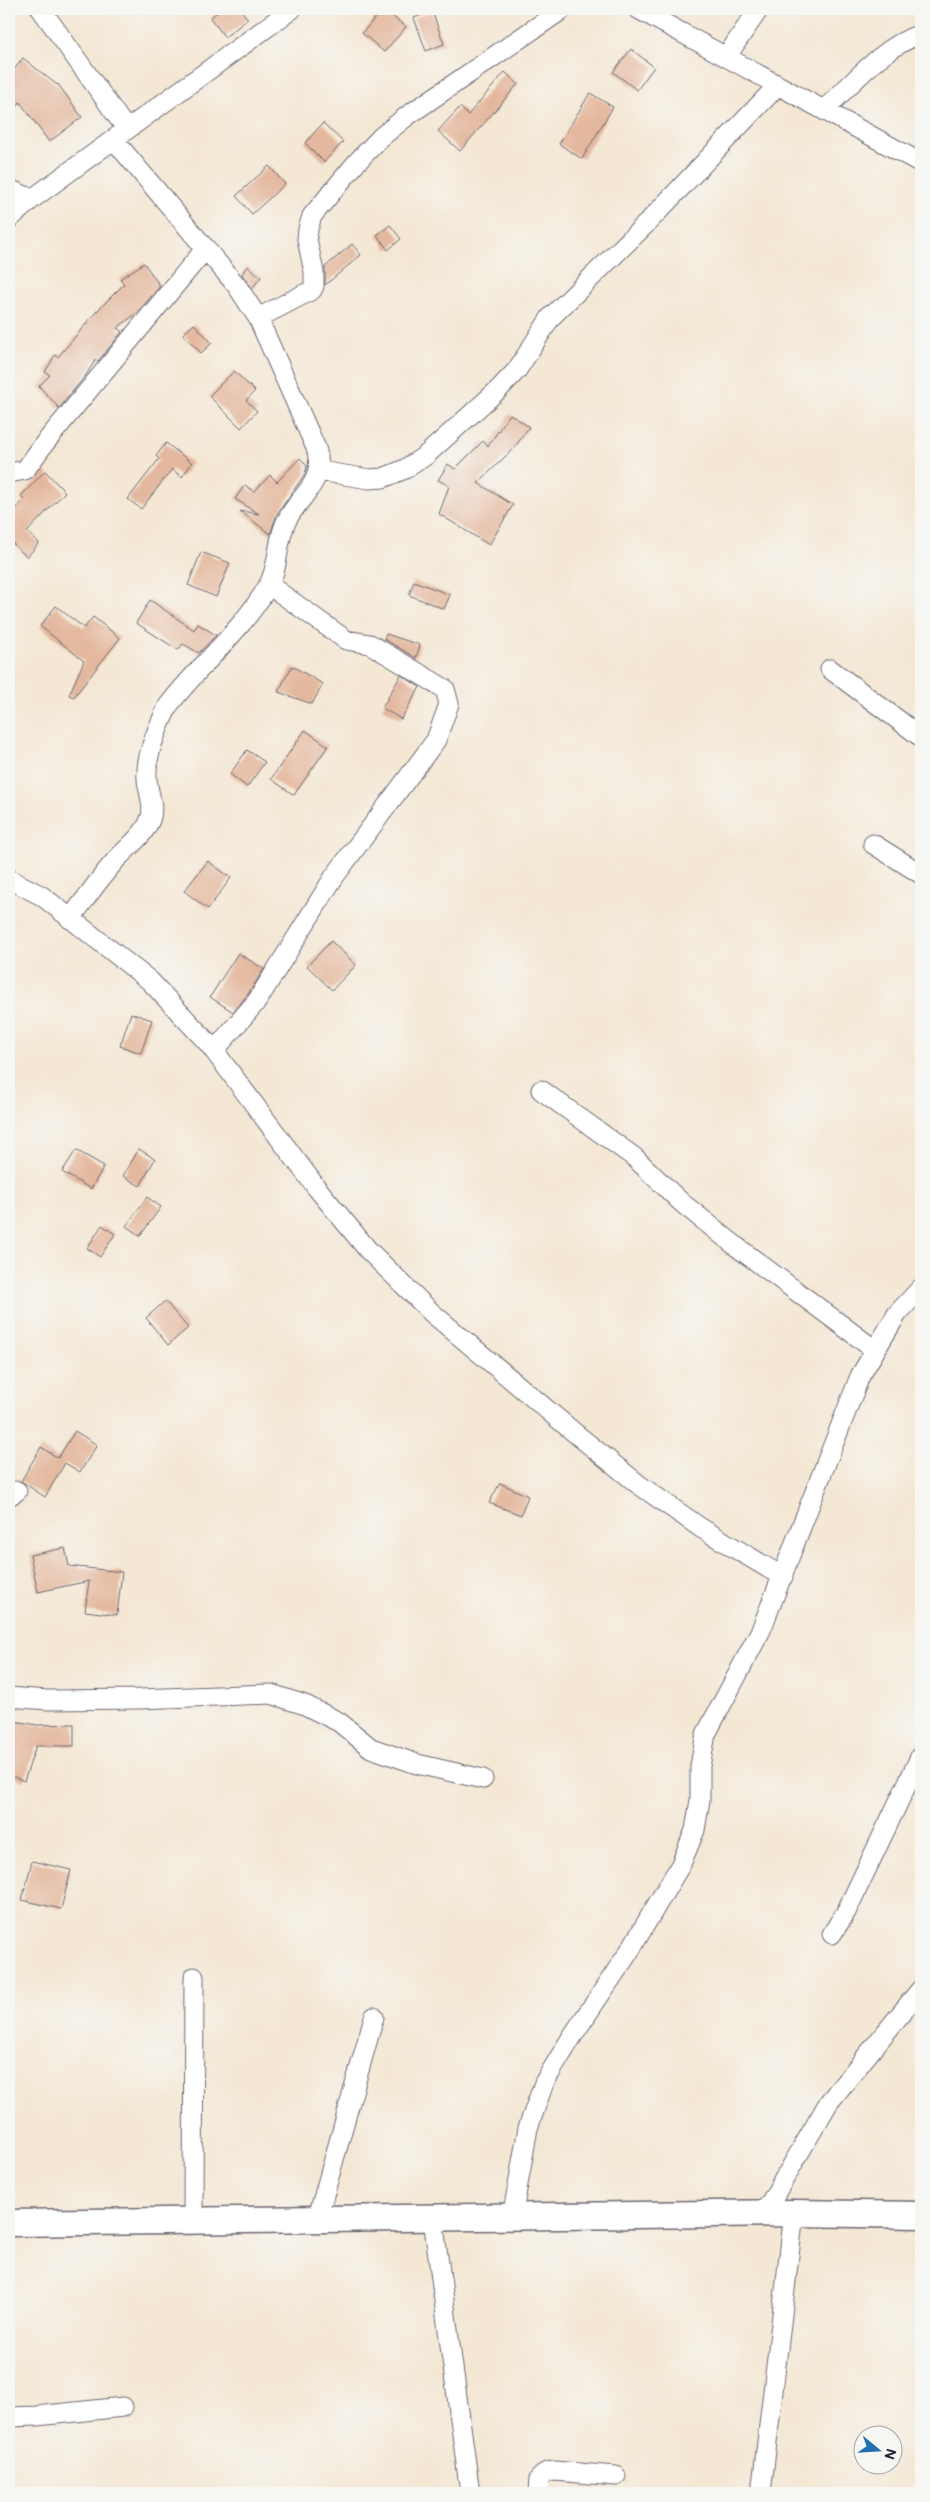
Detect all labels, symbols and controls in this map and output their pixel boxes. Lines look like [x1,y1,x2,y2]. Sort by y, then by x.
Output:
north arrow [852,2424,902,2474]
text: N [880,2446,900,2461]

